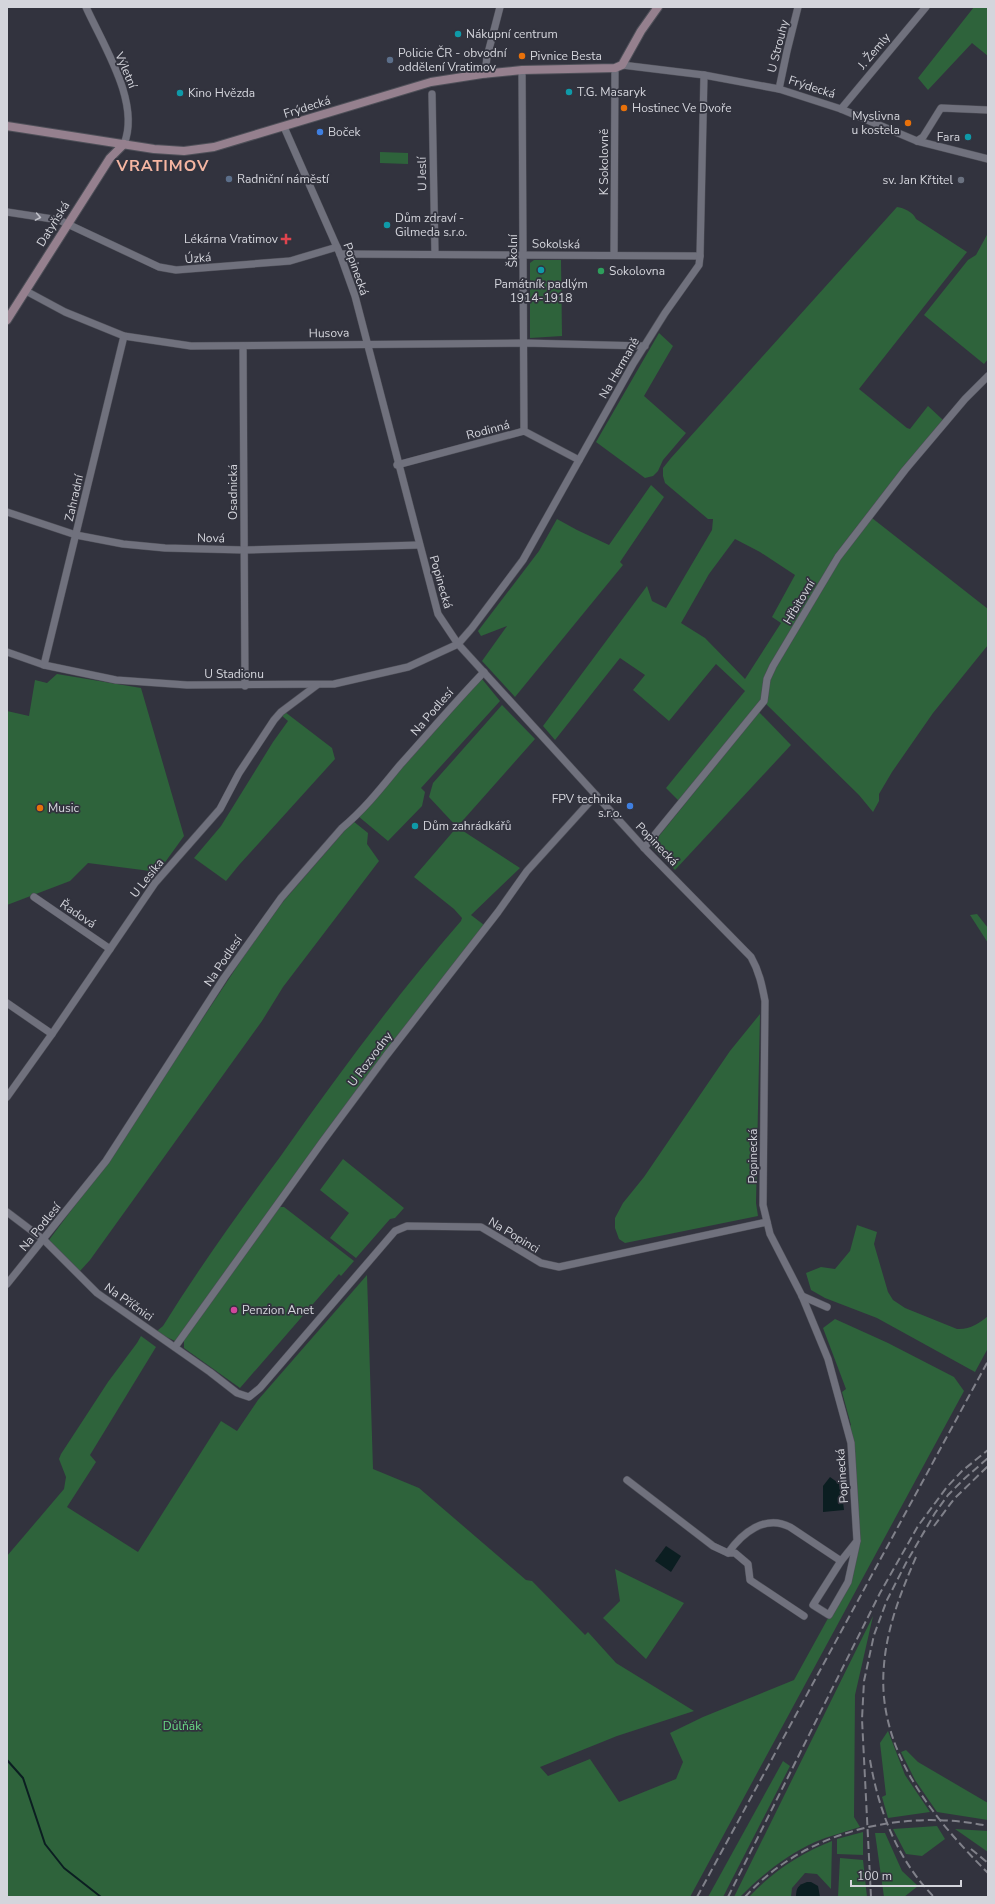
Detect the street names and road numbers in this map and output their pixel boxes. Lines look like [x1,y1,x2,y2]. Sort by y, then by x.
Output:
street label: U Strouhy [764,17,792,74]
street label: J. Žemly [854,29,894,73]
street label: Výletní [111,49,141,92]
street label: Frýdecká [786,72,838,102]
street label: Frýdecká [282,92,332,122]
street label: K Sokolovně [596,129,612,195]
street label: U Jeslí [414,156,430,191]
street label: Datyňská [33,198,73,250]
street label: Školní [505,233,521,268]
street label: Sokolská [532,236,580,252]
street label: Popinecká [340,240,372,298]
street label: Úzká [184,249,212,267]
street label: Husova [309,325,349,341]
street label: Na Hermaně [595,335,643,401]
street label: Rodinná [465,417,511,443]
street label: Osadnická [225,464,241,520]
street label: Zahradní [61,472,87,523]
street label: Nová [197,530,225,546]
street label: Popinecká [426,553,456,611]
street label: Hřbitovní [779,576,819,627]
street label: U Stadionu [204,666,264,682]
street label: Na Podlesí [407,684,458,739]
street label: Popinecká [632,819,682,869]
street label: U Lesíka [127,855,167,901]
street label: Řadová [57,896,99,932]
street label: Na Podlesí [200,932,246,989]
street label: U Rozvodny [344,1028,396,1090]
street label: Popinecká [745,1129,761,1183]
street label: Na Podlesí [16,1199,65,1254]
street label: Na Popinci [485,1213,543,1257]
street label: Na Příčnici [101,1279,157,1325]
street label: Popinecká [832,1448,852,1504]

